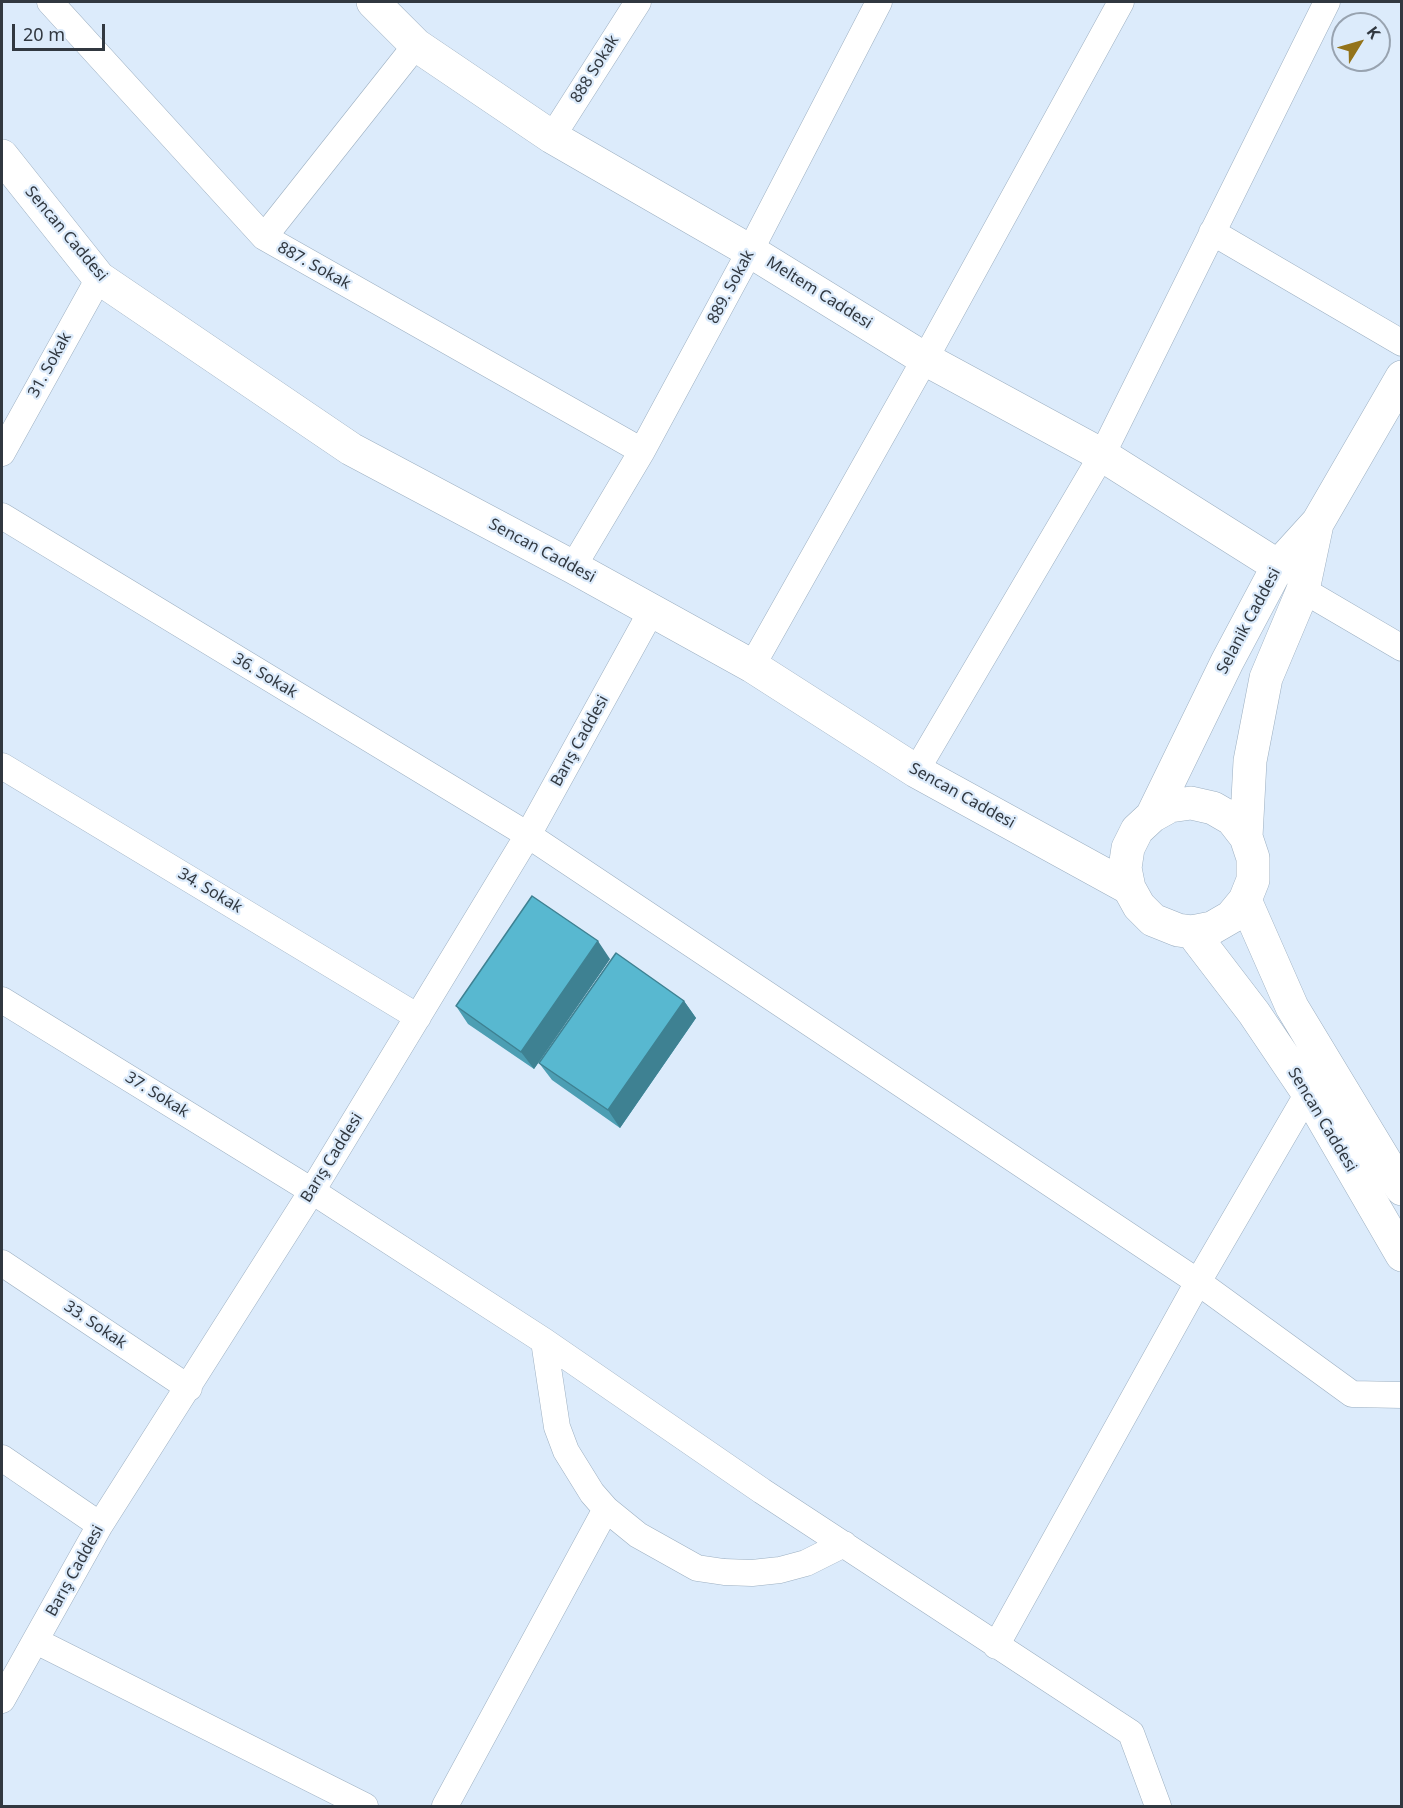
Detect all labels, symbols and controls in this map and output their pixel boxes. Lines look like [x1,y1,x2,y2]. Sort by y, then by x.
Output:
scale bar [15,12,108,50]
north arrow [1331,12,1391,72]
text: 20 m [23,22,65,46]
text: K [1362,22,1386,43]
street label: 888 Sokak [567,32,623,106]
street label: Sencan Caddesi [21,183,111,285]
street label: 887. Sokak [274,238,354,294]
street label: 889. Sokak [704,247,758,327]
street label: Meltem Caddesi [763,253,875,333]
street label: 31. Sokak [24,329,76,401]
street label: Sencan Caddesi [485,515,599,587]
street label: Selanik Caddesi [1213,565,1285,677]
street label: 36. Sokak [230,649,300,703]
street label: Barış Caddesi [547,692,613,790]
street label: Sencan Caddesi [906,759,1018,833]
street label: 34. Sokak [175,864,245,918]
street label: Sencan Caddesi [1283,1064,1361,1176]
street label: 37. Sokak [122,1068,192,1122]
street label: Barış Caddesi [297,1110,367,1206]
street label: 33. Sokak [60,1297,130,1353]
street label: Barış Caddesi [42,1522,108,1620]

